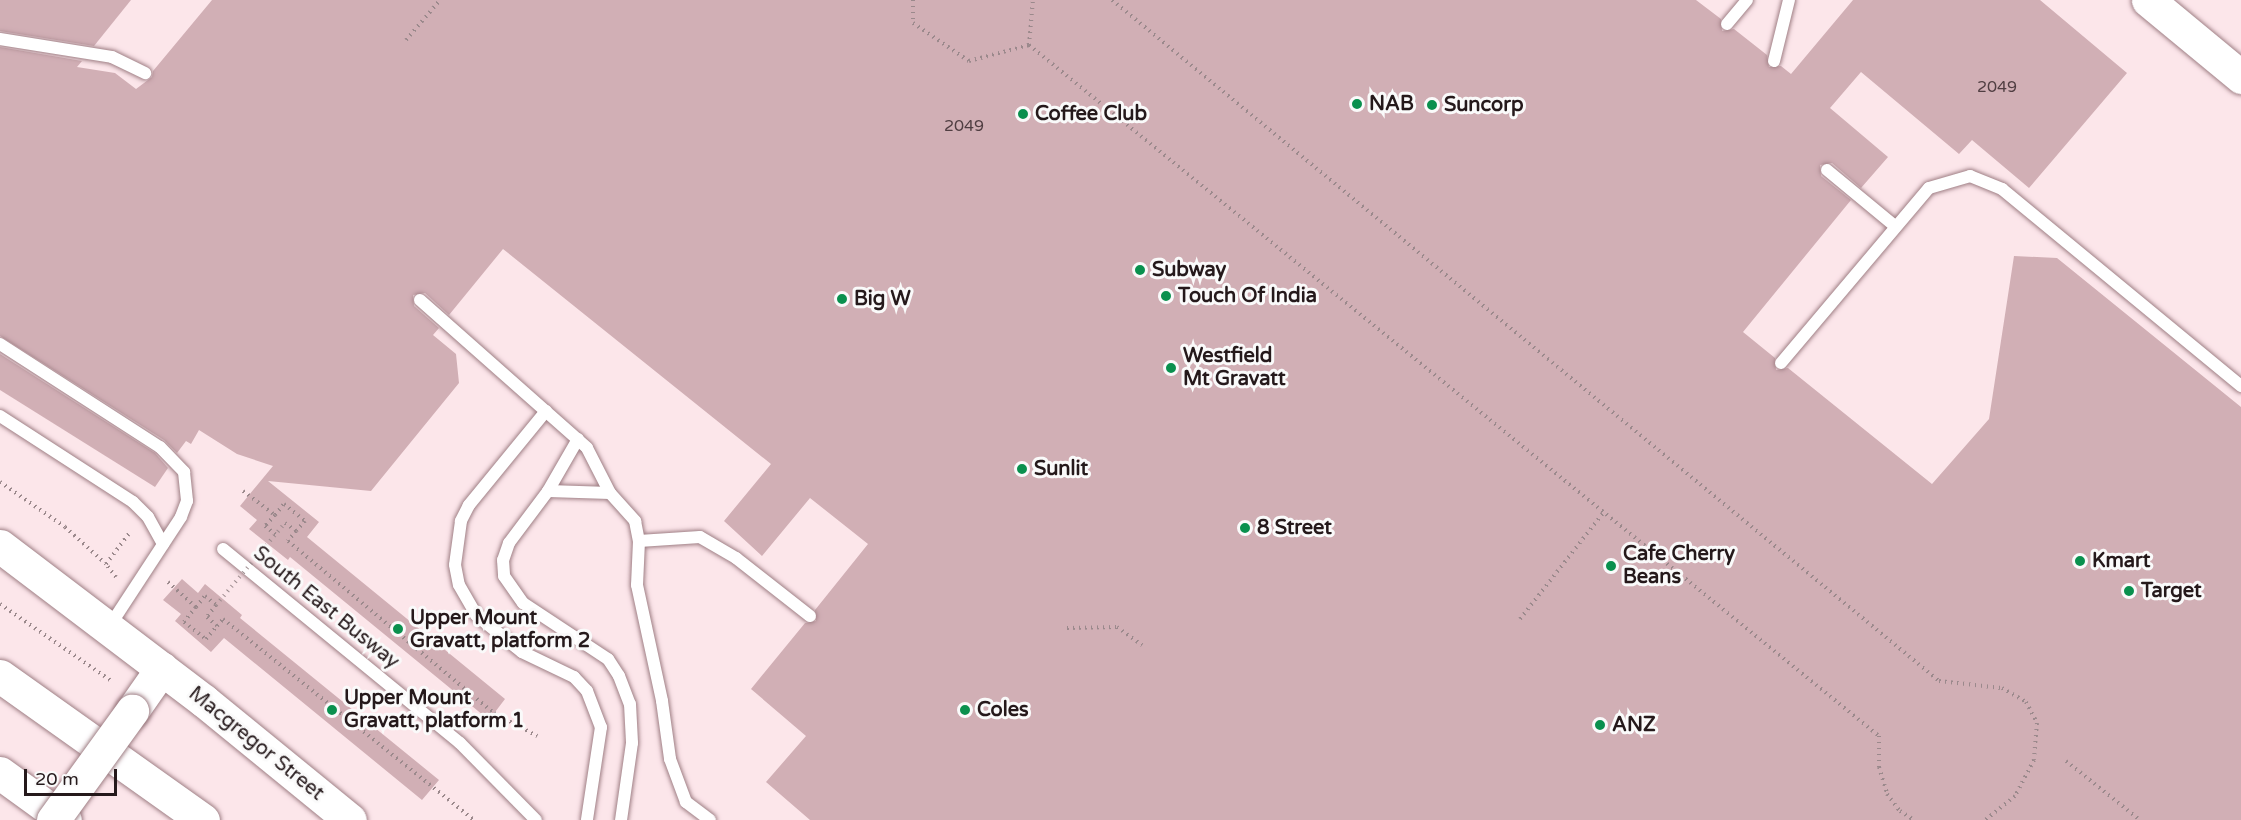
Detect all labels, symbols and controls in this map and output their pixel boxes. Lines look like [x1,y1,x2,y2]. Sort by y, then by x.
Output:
house number: 2049 [1977,77,2017,97]
place label: NAB [1369,92,1414,116]
place label: Suncorp [1444,93,1524,117]
marker: NAB [1350,97,1364,111]
marker: Suncorp [1425,98,1439,112]
place label: Coffee Club [1035,102,1147,126]
marker: Coffee Club [1016,107,1030,121]
house number: 2049 [944,116,984,136]
place label: Subway [1152,258,1226,282]
marker: Subway [1133,263,1147,277]
place label: Touch Of India [1178,284,1317,308]
place label: Big W [854,287,911,311]
marker: Touch Of India [1159,289,1173,303]
marker: Big W [835,292,849,306]
place label: Westfield Mt Gravatt [1183,344,1286,391]
marker: Westfield Mt Gravatt [1164,361,1178,375]
place label: Sunlit [1034,457,1088,481]
marker: Sunlit [1015,462,1029,476]
place label: 8 Street [1257,516,1332,540]
marker: 8 Street [1238,521,1252,535]
street label: South East Busway [248,542,404,674]
place label: Cafe Cherry Beans [1623,542,1735,589]
place label: Kmart [2092,549,2150,573]
marker: Kmart [2073,554,2087,568]
marker: Cafe Cherry Beans [1604,559,1618,573]
place label: Target [2141,579,2202,603]
marker: Target [2122,584,2136,598]
place label: Upper Mount Gravatt, platform 2 [410,606,590,653]
marker: Upper Mount Gravatt, platform 2 [391,622,405,636]
street label: Macgregor Street [183,682,329,806]
place label: Upper Mount Gravatt, platform 1 [344,686,524,733]
place label: Coles [977,698,1029,722]
marker: Upper Mount Gravatt, platform 1 [325,703,339,717]
marker: Coles [958,703,972,717]
place label: ANZ [1612,713,1656,737]
marker: ANZ [1593,718,1607,732]
scale bar [27,757,120,795]
text: 20 m [35,768,79,790]

